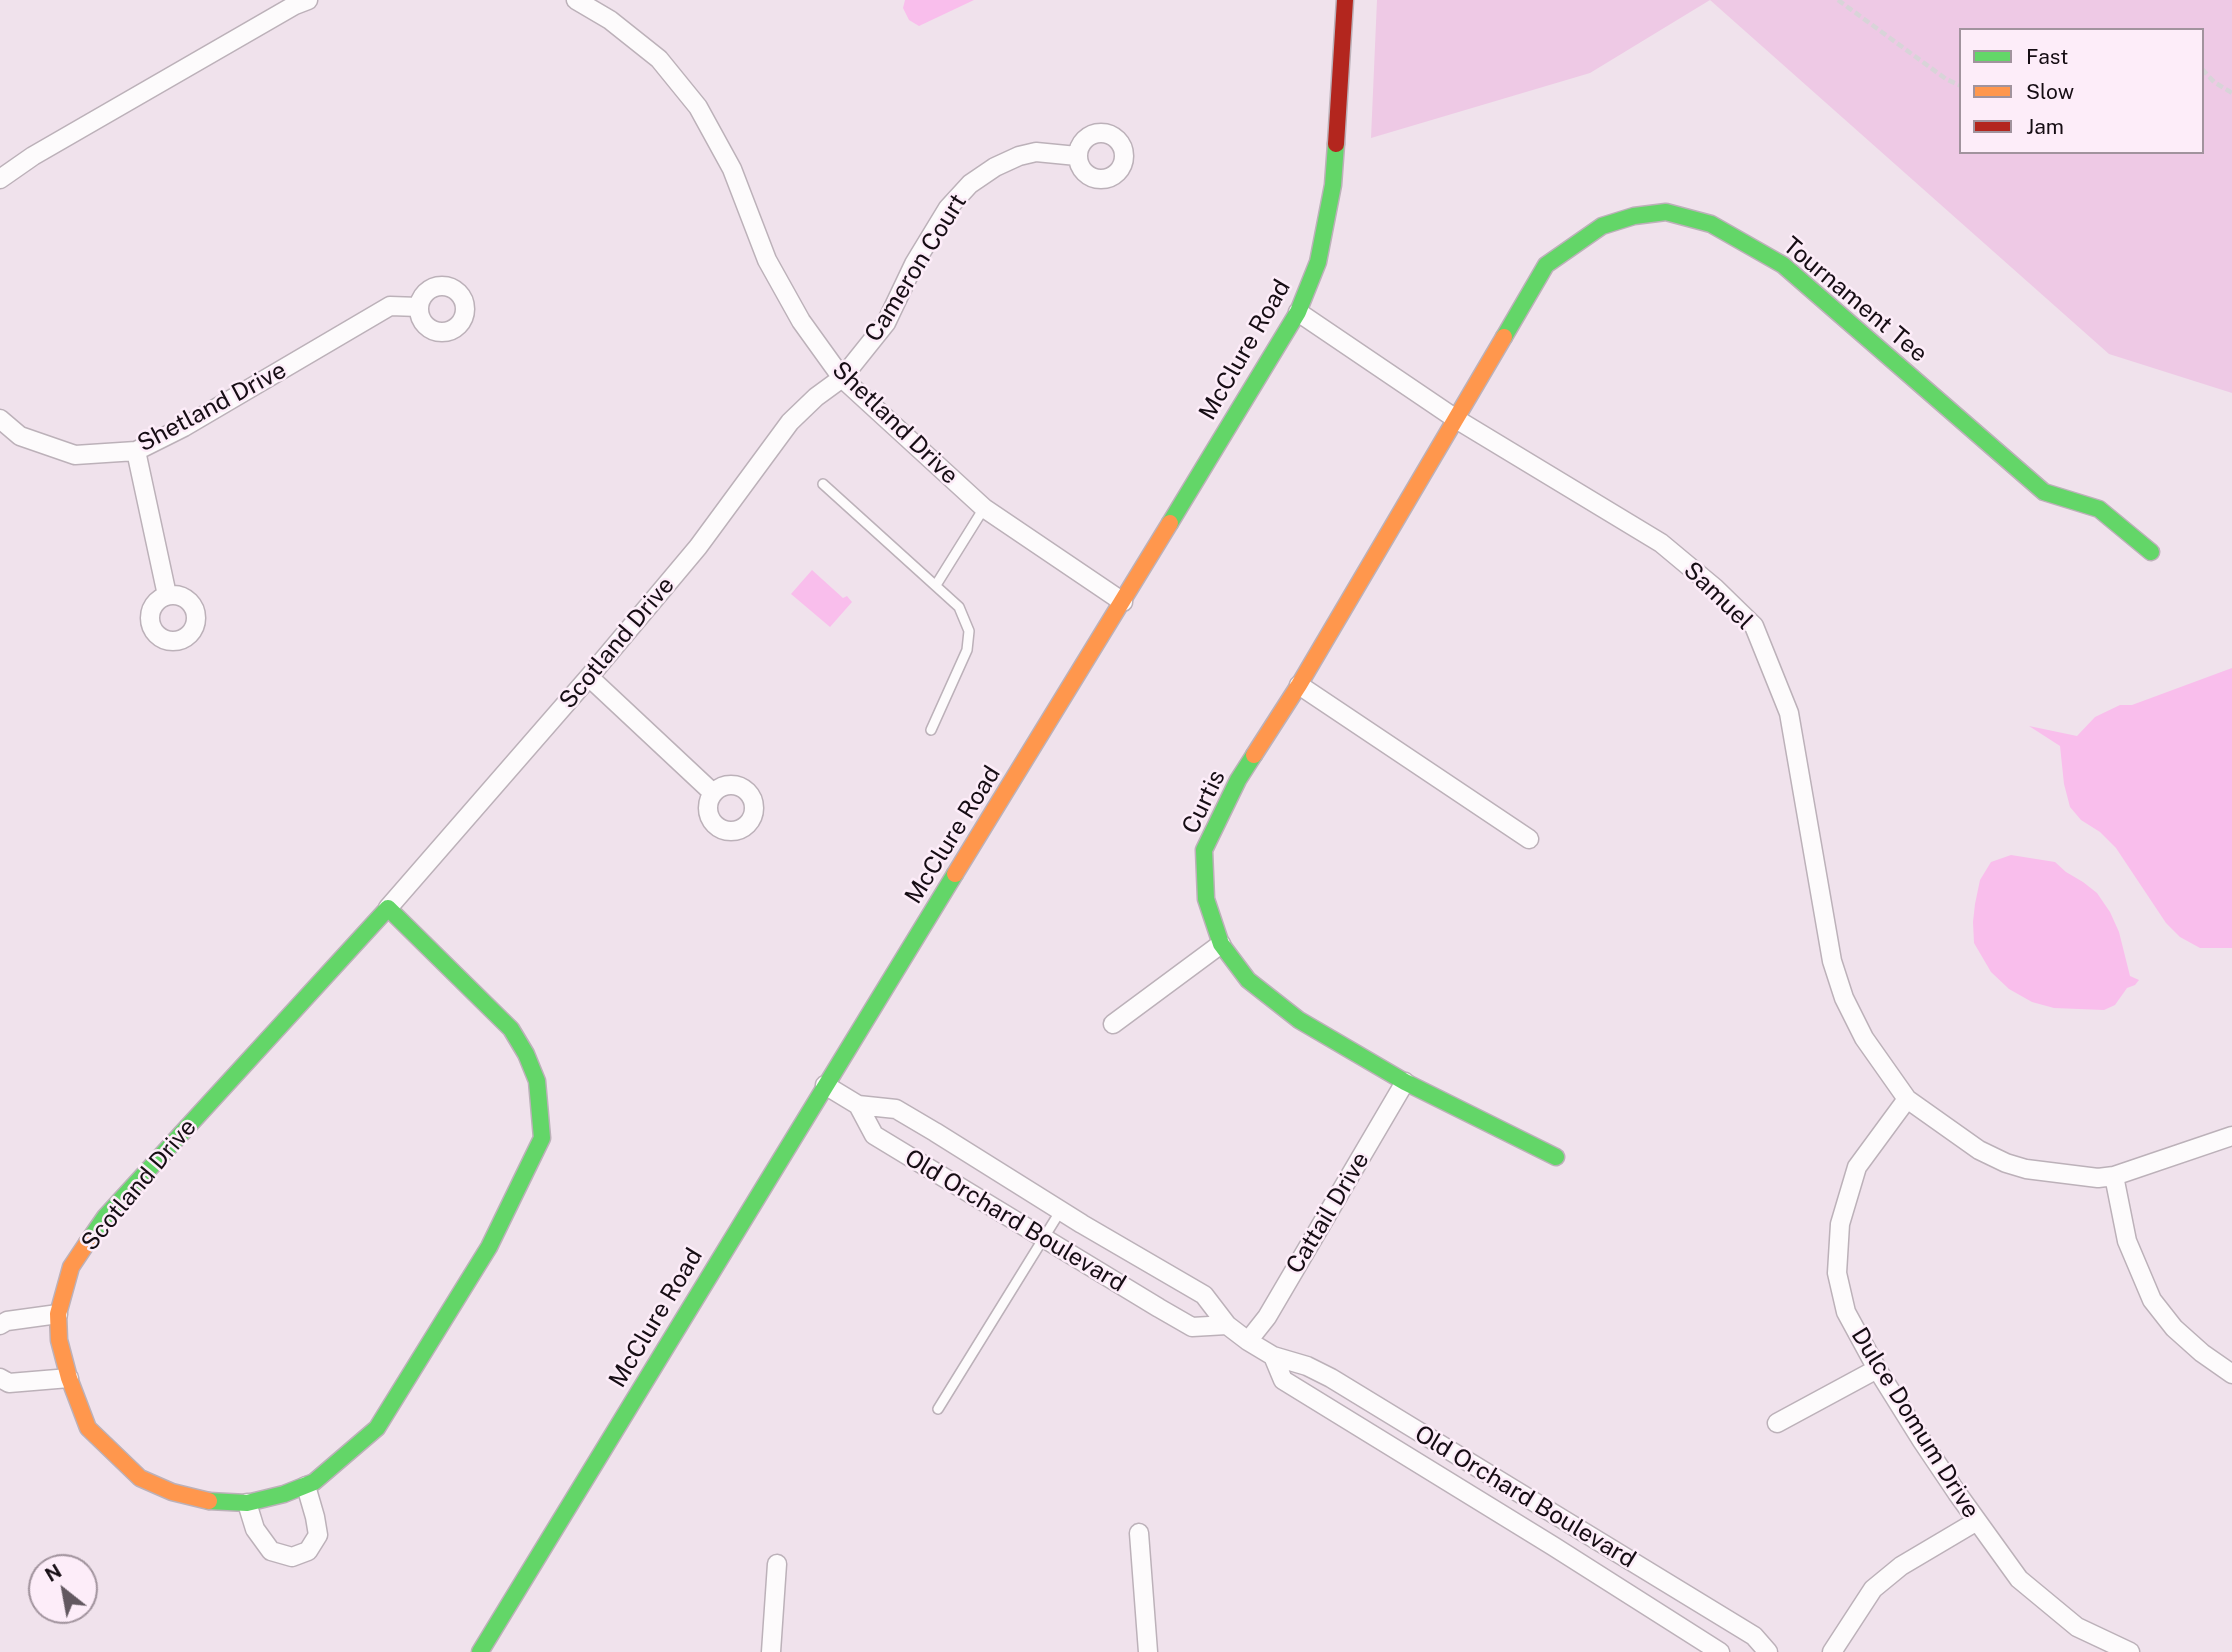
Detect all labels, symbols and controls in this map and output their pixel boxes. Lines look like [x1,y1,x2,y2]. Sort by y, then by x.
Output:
legend [1959,28,2204,154]
text: Fast [2026,44,2068,69]
text: Slow [2026,79,2074,104]
text: Jam [2026,114,2064,139]
street label: Cameron Court [859,189,973,347]
street label: Tournament Tee [1777,231,1933,369]
street label: McClure Road [1193,275,1297,425]
street label: Shetland Drive [133,356,291,458]
street label: Shetland Drive [826,356,964,490]
street label: Samuel [1677,556,1759,636]
street label: Scotland Drive [554,571,680,715]
street label: McClure Road [899,761,1007,909]
street label: Curtis [1176,766,1232,838]
street label: Scotland Drive [76,1113,202,1257]
street label: Old Orchard Boulevard [899,1144,1131,1298]
street label: Cattail Drive [1281,1147,1375,1279]
street label: McClure Road [603,1243,709,1393]
street label: Dulce Domum Drive [1845,1323,1985,1523]
street label: Old Orchard Boulevard [1409,1420,1641,1574]
north arrow [28,1554,98,1624]
text: N [41,1559,65,1586]

